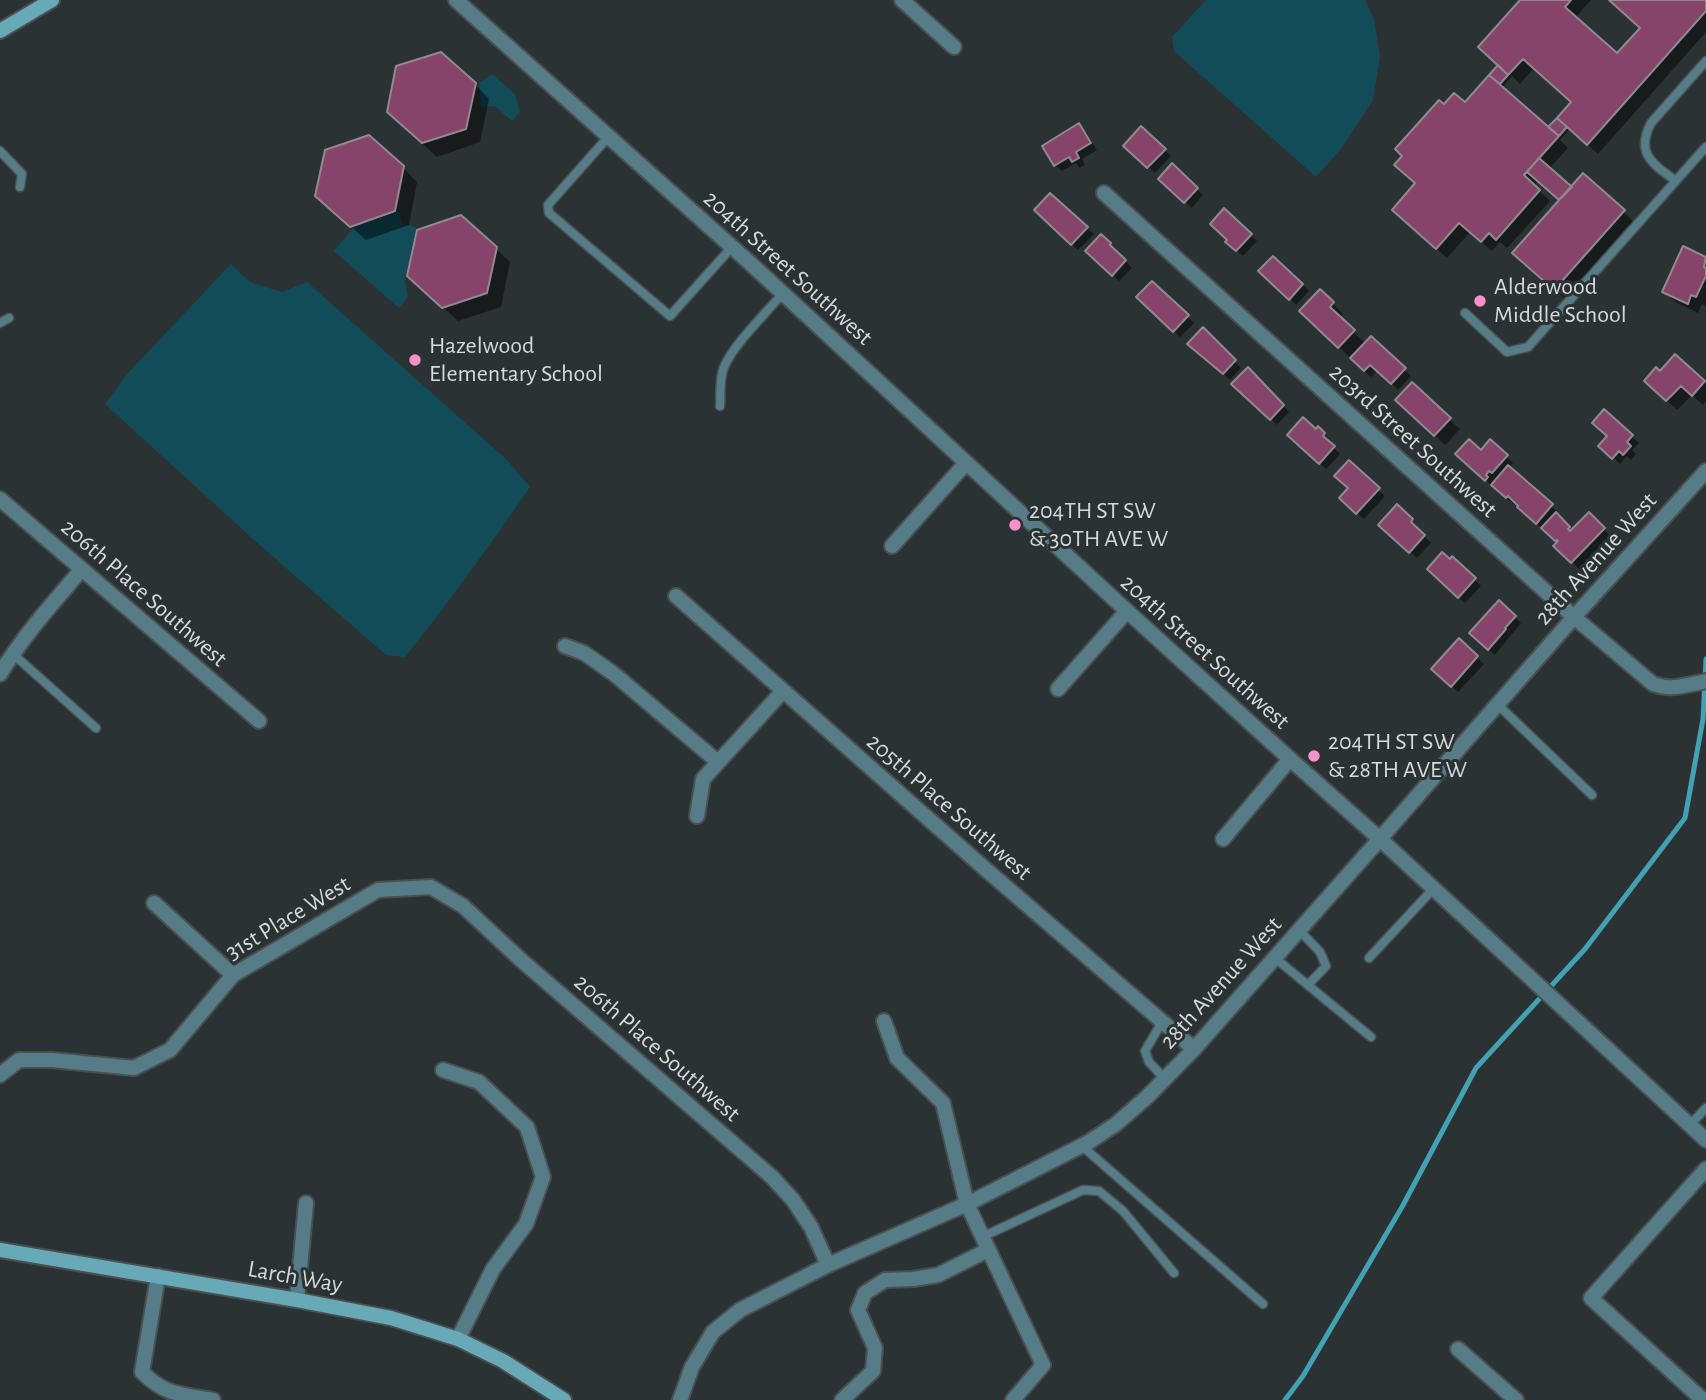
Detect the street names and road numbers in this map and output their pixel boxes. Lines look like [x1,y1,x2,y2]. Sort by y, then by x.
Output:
street label: 204th Street Southwest [697,184,879,352]
street label: 203rd Street Southwest [1323,358,1503,524]
street label: 28th Avenue West [1529,487,1663,631]
street label: 206th Place Southwest [55,513,233,673]
street label: 204th Street Southwest [1114,568,1296,736]
street label: 205th Place Southwest [861,727,1037,887]
street label: 31st Place West [220,870,356,966]
street label: 28th Avenue West [1154,911,1288,1055]
street label: 206th Place Southwest [568,968,746,1128]
street label: Larch Way [246,1255,344,1299]

